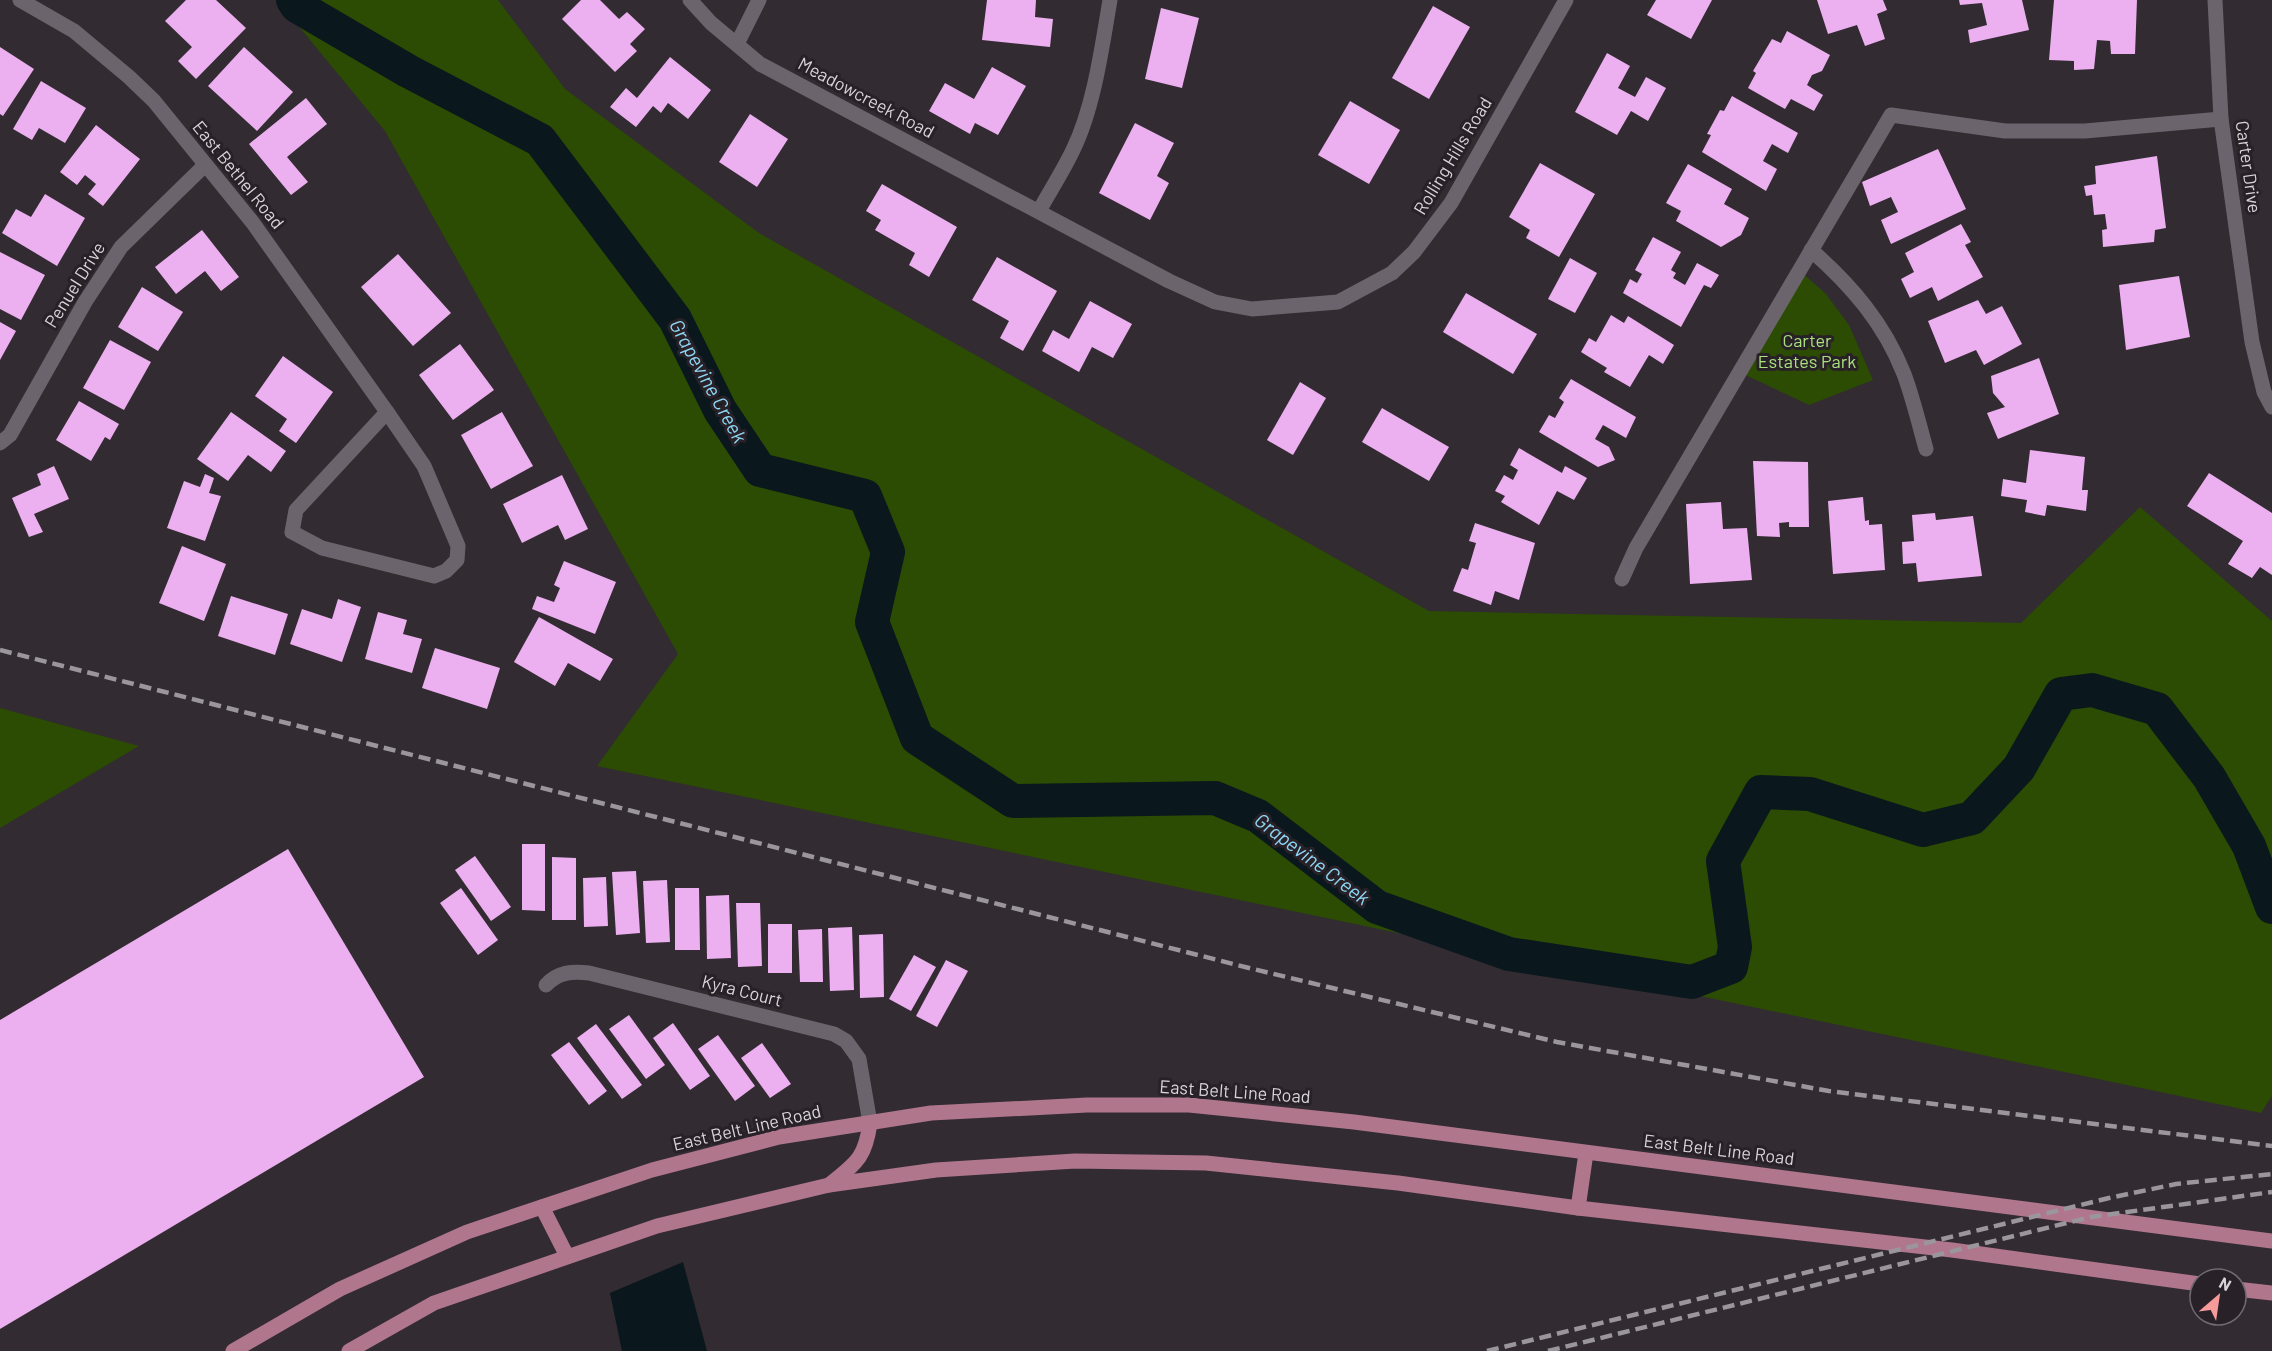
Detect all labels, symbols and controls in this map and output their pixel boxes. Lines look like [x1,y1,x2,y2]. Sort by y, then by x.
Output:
street label: Meadowcreek Road [795,52,938,142]
street label: Rolling Hills Road [1408,93,1496,218]
street label: East Bethel Road [188,116,289,233]
street label: Carter Drive [2232,119,2266,214]
street label: Penuel Drive [39,238,109,331]
water label: Grapevine Creek [665,314,753,447]
park label: Carter Estates Park [1758,329,1856,372]
water label: Grapevine Creek [1250,807,1375,909]
street label: Kyra Court [700,969,785,1011]
street label: East Belt Line Road [1159,1075,1311,1107]
street label: East Belt Line Road [671,1099,823,1155]
street label: East Belt Line Road [1643,1129,1796,1169]
north arrow [2188,1267,2248,1327]
text: N [2216,1273,2235,1294]

